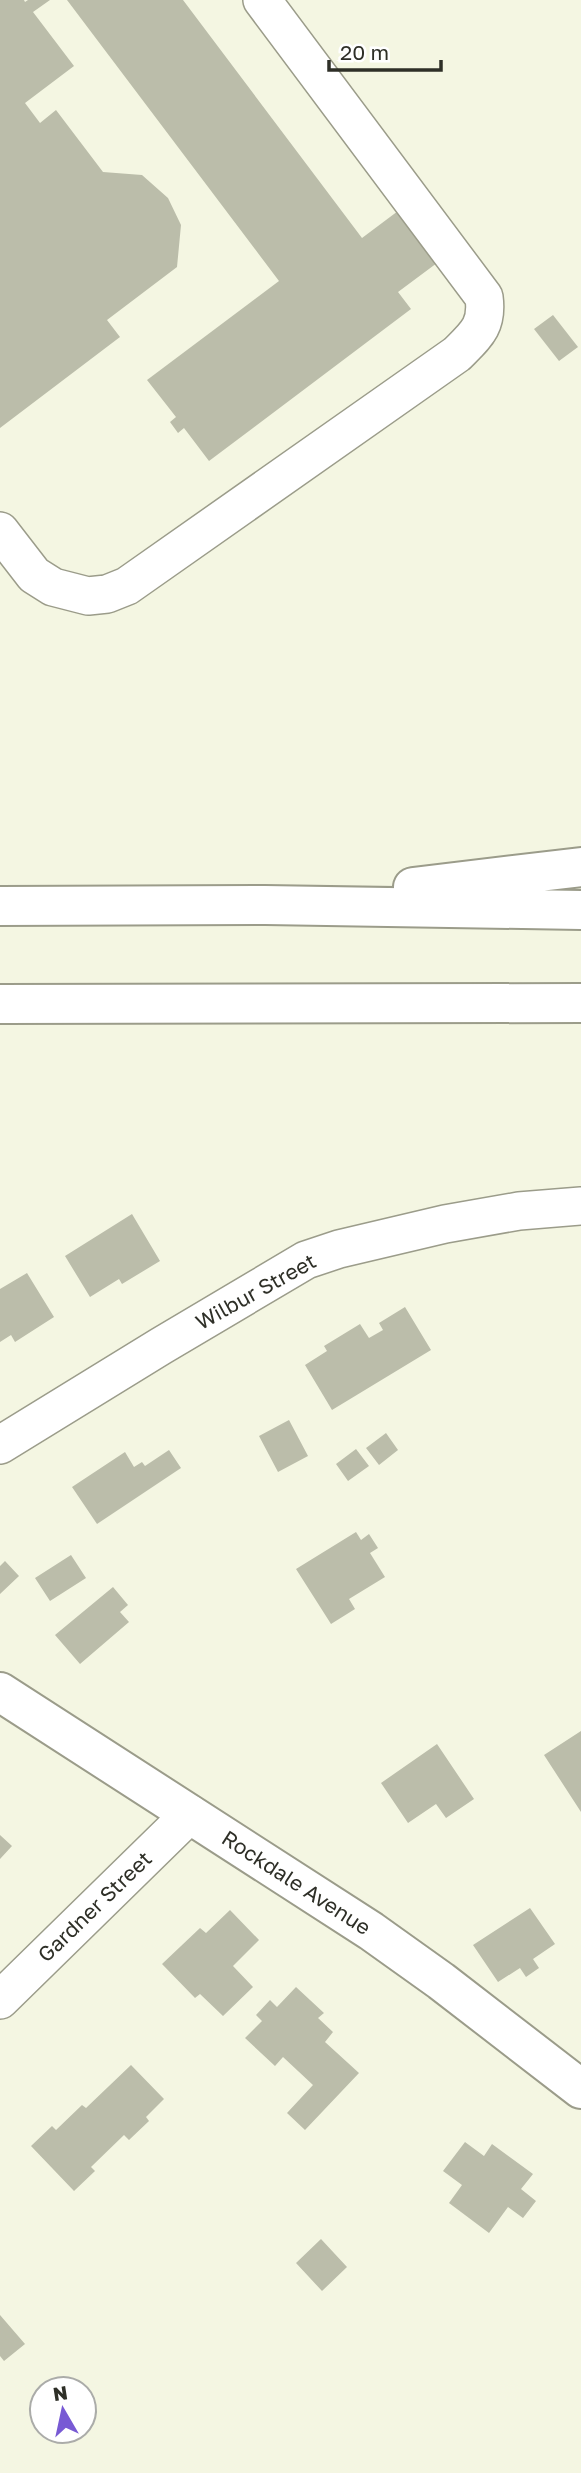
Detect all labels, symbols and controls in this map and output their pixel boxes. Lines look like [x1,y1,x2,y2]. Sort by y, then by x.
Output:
scale bar [329,28,441,72]
text: 20 m [340,39,389,65]
street label: Wilbur Street [191,1247,320,1335]
street label: Rockdale Avenue [217,1824,376,1940]
street label: Gardner Street [32,1845,157,1967]
north arrow [28,2375,98,2445]
text: N [51,2380,69,2405]

